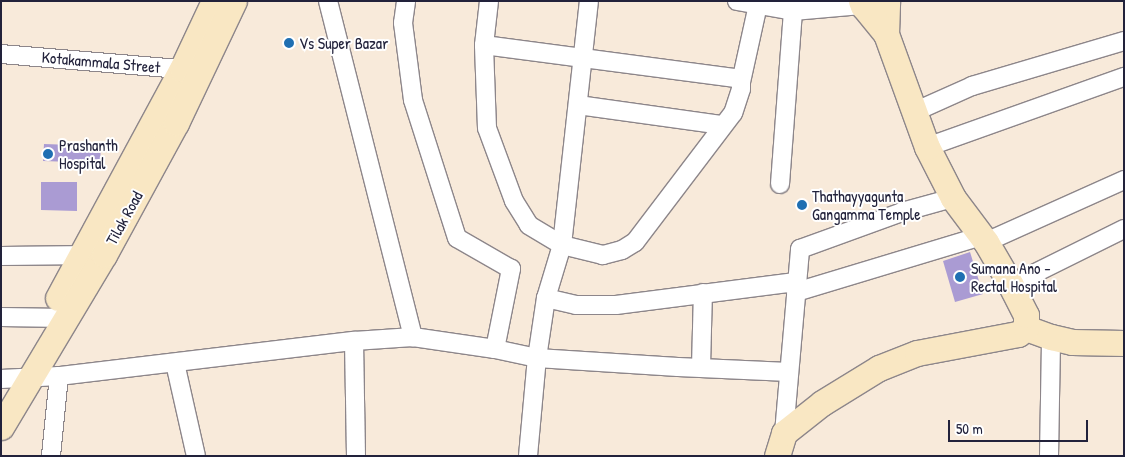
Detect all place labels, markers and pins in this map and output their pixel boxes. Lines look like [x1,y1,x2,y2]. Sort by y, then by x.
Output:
place label: Vs Super Bazar [299,33,388,53]
marker: Vs Super Bazar [283,37,295,49]
place label: Prashanth Hospital [59,135,118,173]
marker: Prashanth Hospital [41,147,55,161]
place label: Thathayyagunta Gangamma Temple [812,186,920,224]
marker: Thathayyagunta Gangamma Temple [796,199,808,211]
place label: Sumana Ano - Rectal Hospital [971,258,1057,296]
marker: Sumana Ano - Rectal Hospital [953,270,967,284]

